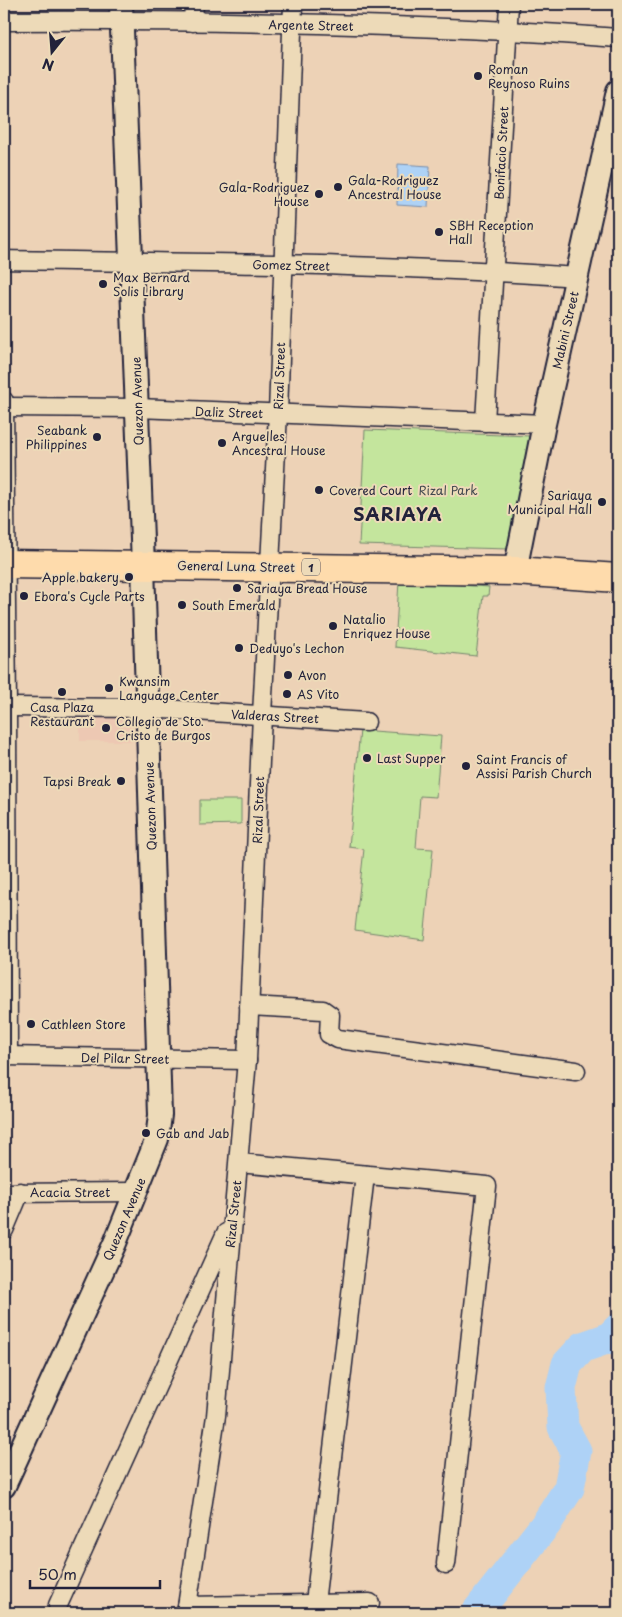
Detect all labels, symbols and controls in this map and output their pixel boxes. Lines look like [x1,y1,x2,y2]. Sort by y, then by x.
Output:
street label: Argente Street [268,15,354,35]
north arrow [28,28,78,78]
text: N [40,53,56,77]
place label: Roman Reynoso Ruins [488,60,570,92]
marker: Roman Reynoso Ruins [472,70,484,82]
street label: Bonifacio Street [490,106,512,200]
place label: Gala-Rodriguez Ancestral House [348,171,442,203]
place label: Gala-Rodriguez House [219,178,309,210]
marker: Gala-Rodriguez Ancestral House [332,181,344,193]
marker: Gala-Rodriguez House [313,188,325,200]
place label: SBH Reception Hall [449,216,534,248]
marker: SBH Reception Hall [433,226,445,238]
street label: Gomez Street [252,255,330,275]
place label: Max Bernard Solis Library [113,268,191,300]
marker: Max Bernard Solis Library [97,278,109,290]
street label: Mabini Street [547,289,583,371]
street label: Rizal Street [269,342,289,410]
street label: Quezon Avenue [126,356,148,446]
street label: Daliz Street [195,402,263,422]
place label: Seabank Philippines [26,421,88,453]
place label: Arguelles Ancestral House [232,427,326,459]
marker: Seabank Philippines [91,431,103,443]
marker: Arguelles Ancestral House [216,437,228,449]
place label: Covered Court [329,481,412,499]
park label: Rizal Park [419,481,477,499]
marker: Covered Court [313,484,325,496]
place label: Sariaya Municipal Hall [507,486,592,518]
marker: Sariaya Municipal Hall [596,496,608,508]
district label: SARIAYA [353,500,443,527]
street label: General Luna Street [177,556,295,576]
road number: 1 [302,558,320,576]
place label: Apple bakery [42,568,119,586]
marker: Apple bakery [123,571,135,583]
place label: Sariaya Bread House [247,579,368,597]
marker: Sariaya Bread House [231,582,243,594]
place label: Ebora's Cycle Parts [34,587,145,605]
marker: Ebora's Cycle Parts [18,590,30,602]
place label: South Emerald [192,596,276,614]
marker: South Emerald [176,599,188,611]
place label: Natalio Enriquez House [343,610,431,642]
marker: Natalio Enriquez House [327,620,339,632]
place label: Deduyo's Lechon [249,639,344,657]
marker: Deduyo's Lechon [233,642,245,654]
place label: Avon [298,666,326,684]
marker: Avon [282,669,294,681]
place label: Kwansim Language Center [119,672,219,704]
marker: Kwansim Language Center [103,682,115,694]
place label: AS Vito [297,685,340,703]
marker: Casa Plaza Restaurant [56,686,68,698]
marker: AS Vito [281,688,293,700]
place label: Casa Plaza Restaurant [30,698,94,730]
street label: Valderas Street [231,705,320,727]
place label: Collegio de Sto. Cristo de Burgos [116,712,211,744]
marker: Collegio de Sto. Cristo de Burgos [100,722,112,734]
place label: Last Supper [377,749,446,767]
place label: Saint Francis of Assisi Parish Church [476,750,592,782]
marker: Last Supper [361,752,373,764]
marker: Saint Francis of Assisi Parish Church [460,760,472,772]
street label: Quezon Avenue [139,761,161,851]
place label: Tapsi Break [43,772,111,790]
marker: Tapsi Break [115,775,127,787]
street label: Rizal Street [248,776,268,844]
place label: Cathleen Store [41,1015,126,1033]
marker: Cathleen Store [25,1018,37,1030]
street label: Del Pilar Street [81,1048,170,1068]
place label: Gab and Jab [156,1124,229,1142]
marker: Gab and Jab [140,1127,152,1139]
street label: Quezon Avenue [98,1175,150,1263]
street label: Rizal Street [221,1179,246,1249]
street label: Acacia Street [30,1183,110,1201]
scale bar [30,1557,160,1589]
text: 50 m [38,1562,77,1585]

